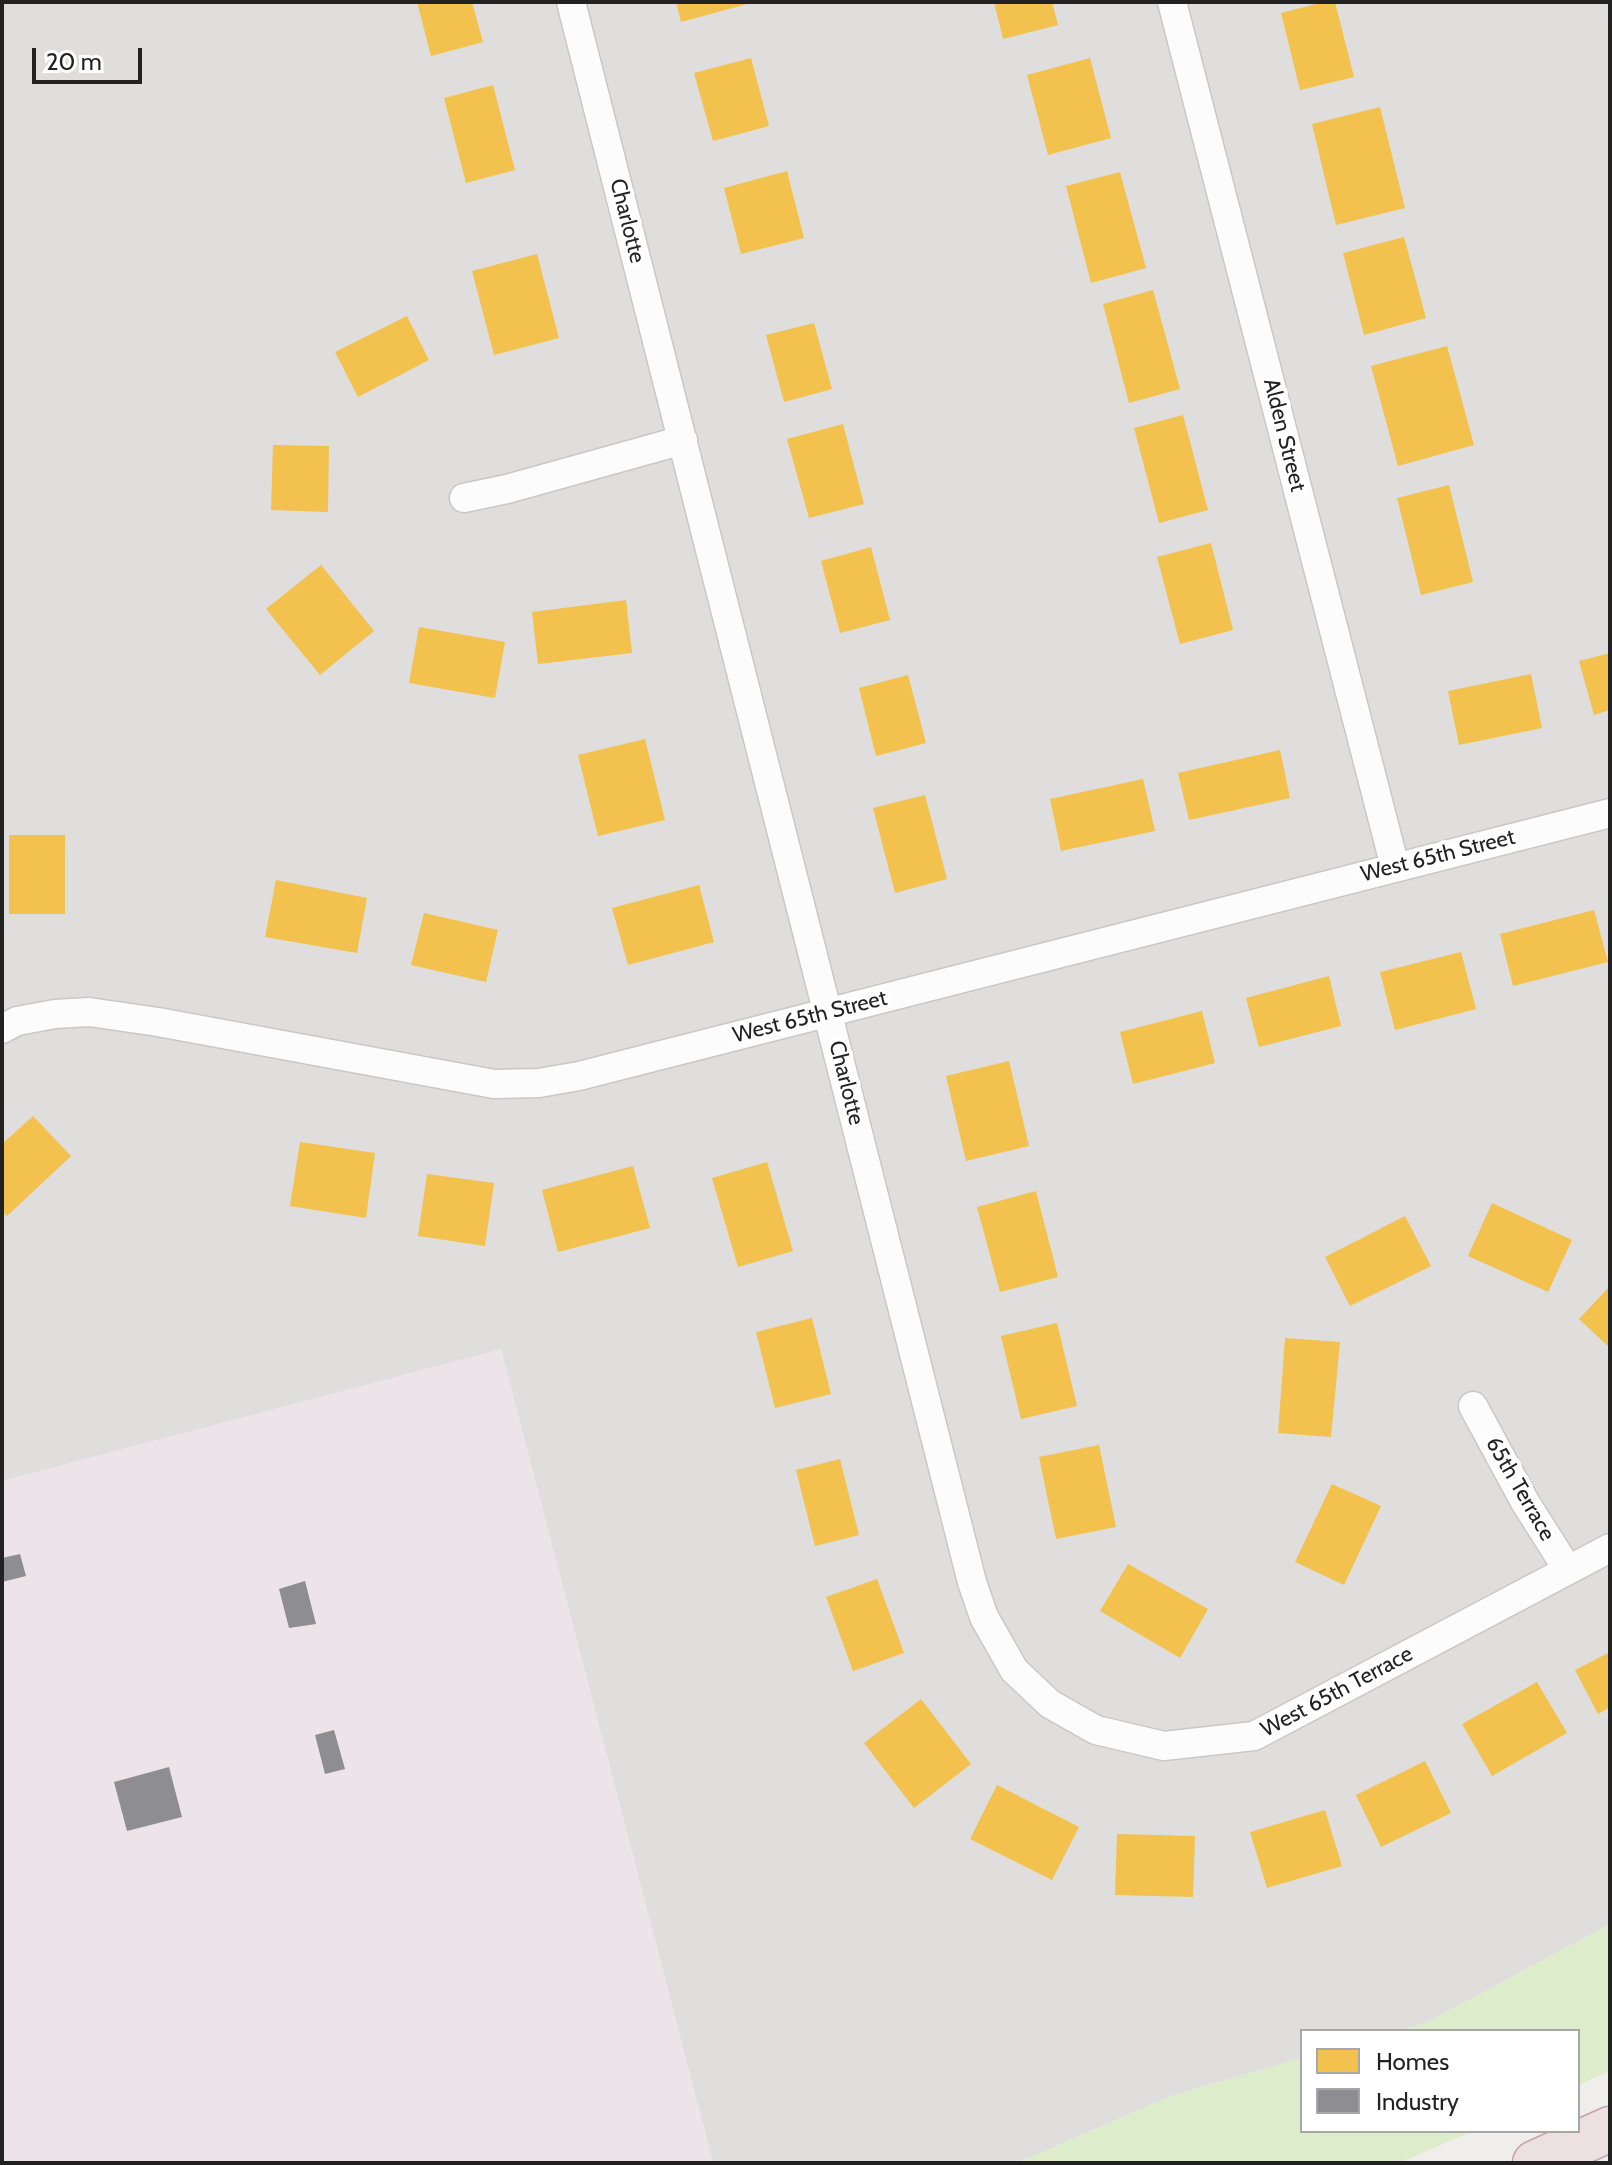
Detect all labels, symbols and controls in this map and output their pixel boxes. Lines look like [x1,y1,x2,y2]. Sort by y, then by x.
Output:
scale bar [36,32,146,82]
text: 20 m [46,47,102,76]
street label: Charlotte [604,176,650,266]
street label: Alden Street [1257,376,1311,494]
street label: West 65th Street [1358,824,1518,888]
street label: West 65th Street [730,985,890,1049]
street label: Charlotte [823,1038,869,1128]
street label: 65th Terrace [1480,1432,1560,1546]
street label: West 65th Terrace [1257,1641,1417,1743]
legend [1300,2029,1580,2133]
text: Homes [1376,2047,1449,2076]
text: Industry [1376,2087,1459,2116]

